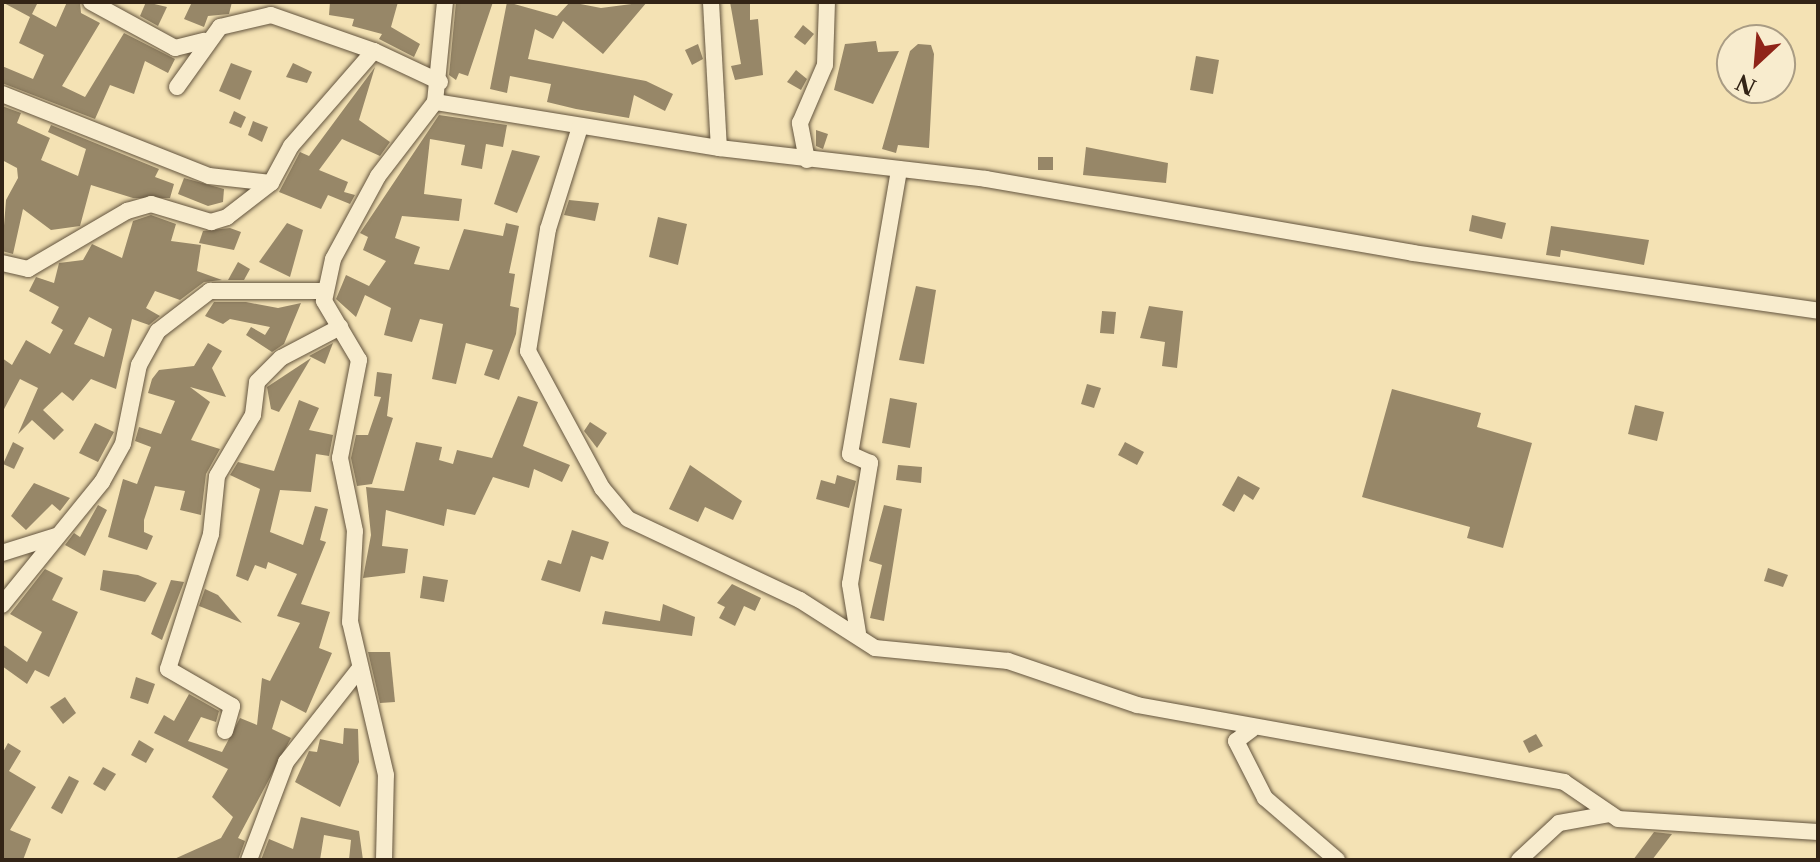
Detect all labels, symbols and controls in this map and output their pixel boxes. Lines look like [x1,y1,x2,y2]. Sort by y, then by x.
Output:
north arrow [1716,24,1796,104]
text: N [1732,68,1761,101]

